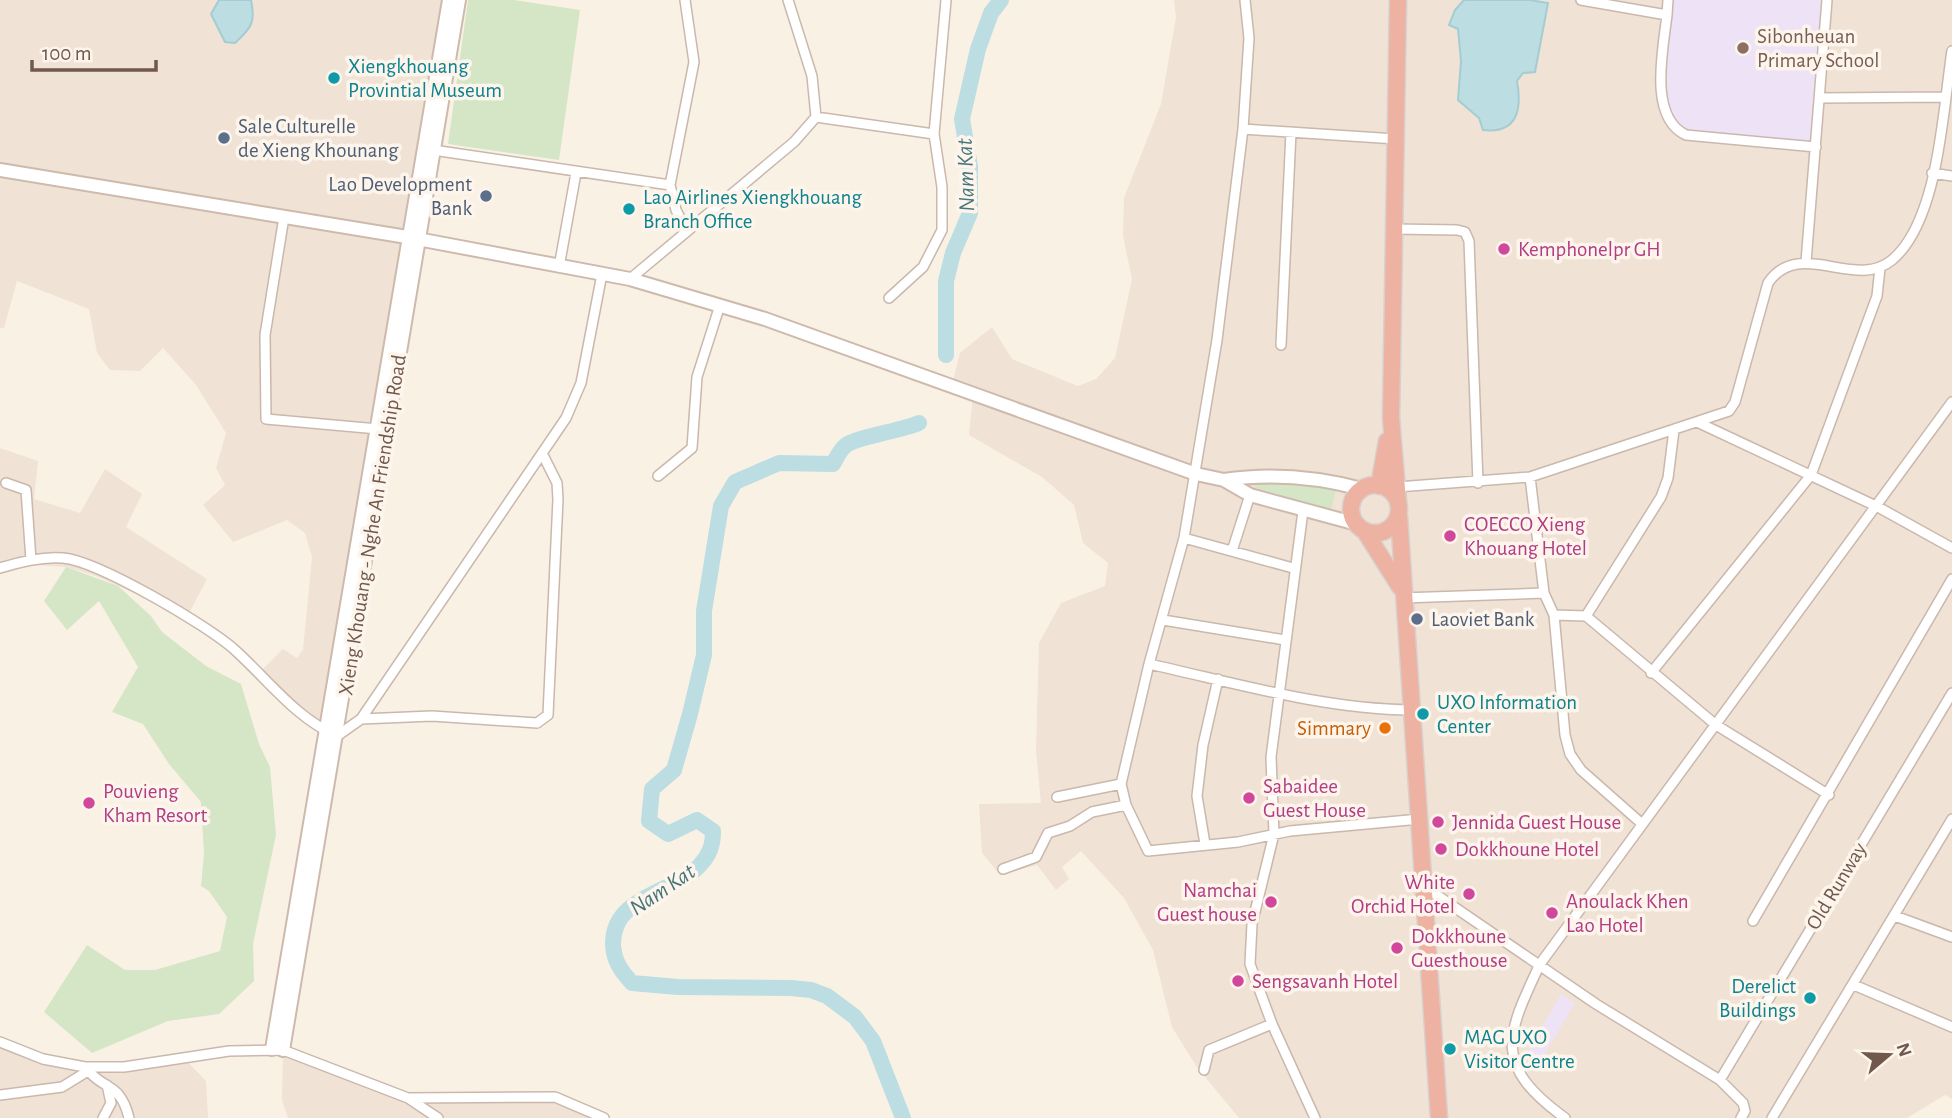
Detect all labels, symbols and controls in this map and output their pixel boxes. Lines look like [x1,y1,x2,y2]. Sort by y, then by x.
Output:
place label: Sibonheuan Primary School [1757,26,1880,71]
scale bar [32,28,156,72]
marker: Sibonheuan Primary School [1735,40,1751,56]
text: 100 m [42,43,92,64]
place label: Xiengkhouang Provintial Museum [348,56,502,101]
marker: Xiengkhouang Provintial Museum [326,70,342,86]
place label: Sale Culturelle de Xieng Khounang [238,116,399,161]
marker: Sale Culturelle de Xieng Khounang [216,130,232,146]
water label: Nam Kat [954,137,979,212]
place label: Lao Development Bank [328,174,472,219]
place label: Lao Airlines Xiengkhouang Branch Office [643,187,862,232]
marker: Lao Development Bank [478,188,494,204]
marker: Lao Airlines Xiengkhouang Branch Office [621,201,637,217]
place label: Kemphonelpr GH [1518,239,1661,260]
marker: Kemphonelpr GH [1496,241,1512,257]
street label: Xieng Khouang - Nghe An Friendship Road [335,353,410,697]
place label: COECCO Xieng Khouang Hotel [1464,514,1587,559]
marker: COECCO Xieng Khouang Hotel [1442,528,1458,544]
place label: Laoviet Bank [1431,609,1535,630]
marker: Laoviet Bank [1409,611,1425,627]
place label: UXO Information Center [1437,692,1577,737]
marker: UXO Information Center [1415,706,1431,722]
place label: Simmary [1297,718,1371,739]
marker: Simmary [1377,720,1393,736]
place label: Sabaidee Guest House [1263,776,1366,821]
place label: Pouvieng Kham Resort [103,781,207,826]
marker: Sabaidee Guest House [1241,790,1257,806]
marker: Pouvieng Kham Resort [81,795,97,811]
place label: Jennida Guest House [1452,812,1621,833]
marker: Jennida Guest House [1430,814,1446,830]
place label: Dokkhoune Hotel [1455,839,1599,860]
street label: Old Runway [1802,839,1870,933]
marker: Dokkhoune Hotel [1433,841,1449,857]
water label: Nam Kat [626,860,700,920]
place label: White Orchid Hotel [1351,872,1455,917]
place label: Namchai Guest house [1157,880,1257,925]
marker: White Orchid Hotel [1461,886,1477,902]
place label: Anoulack Khen Lao Hotel [1566,891,1689,936]
marker: Namchai Guest house [1263,894,1279,910]
marker: Anoulack Khen Lao Hotel [1544,905,1560,921]
place label: Dokkhoune Guesthouse [1411,926,1507,971]
marker: Dokkhoune Guesthouse [1389,940,1405,956]
place label: Sengsavanh Hotel [1252,971,1398,992]
marker: Sengsavanh Hotel [1230,973,1246,989]
place label: Derelict Buildings [1719,976,1796,1021]
marker: Derelict Buildings [1802,990,1818,1006]
north arrow [1854,1020,1924,1090]
place label: MAG UXO Visitor Centre [1464,1027,1575,1072]
marker: MAG UXO Visitor Centre [1442,1041,1458,1057]
text: N [1893,1041,1915,1059]

